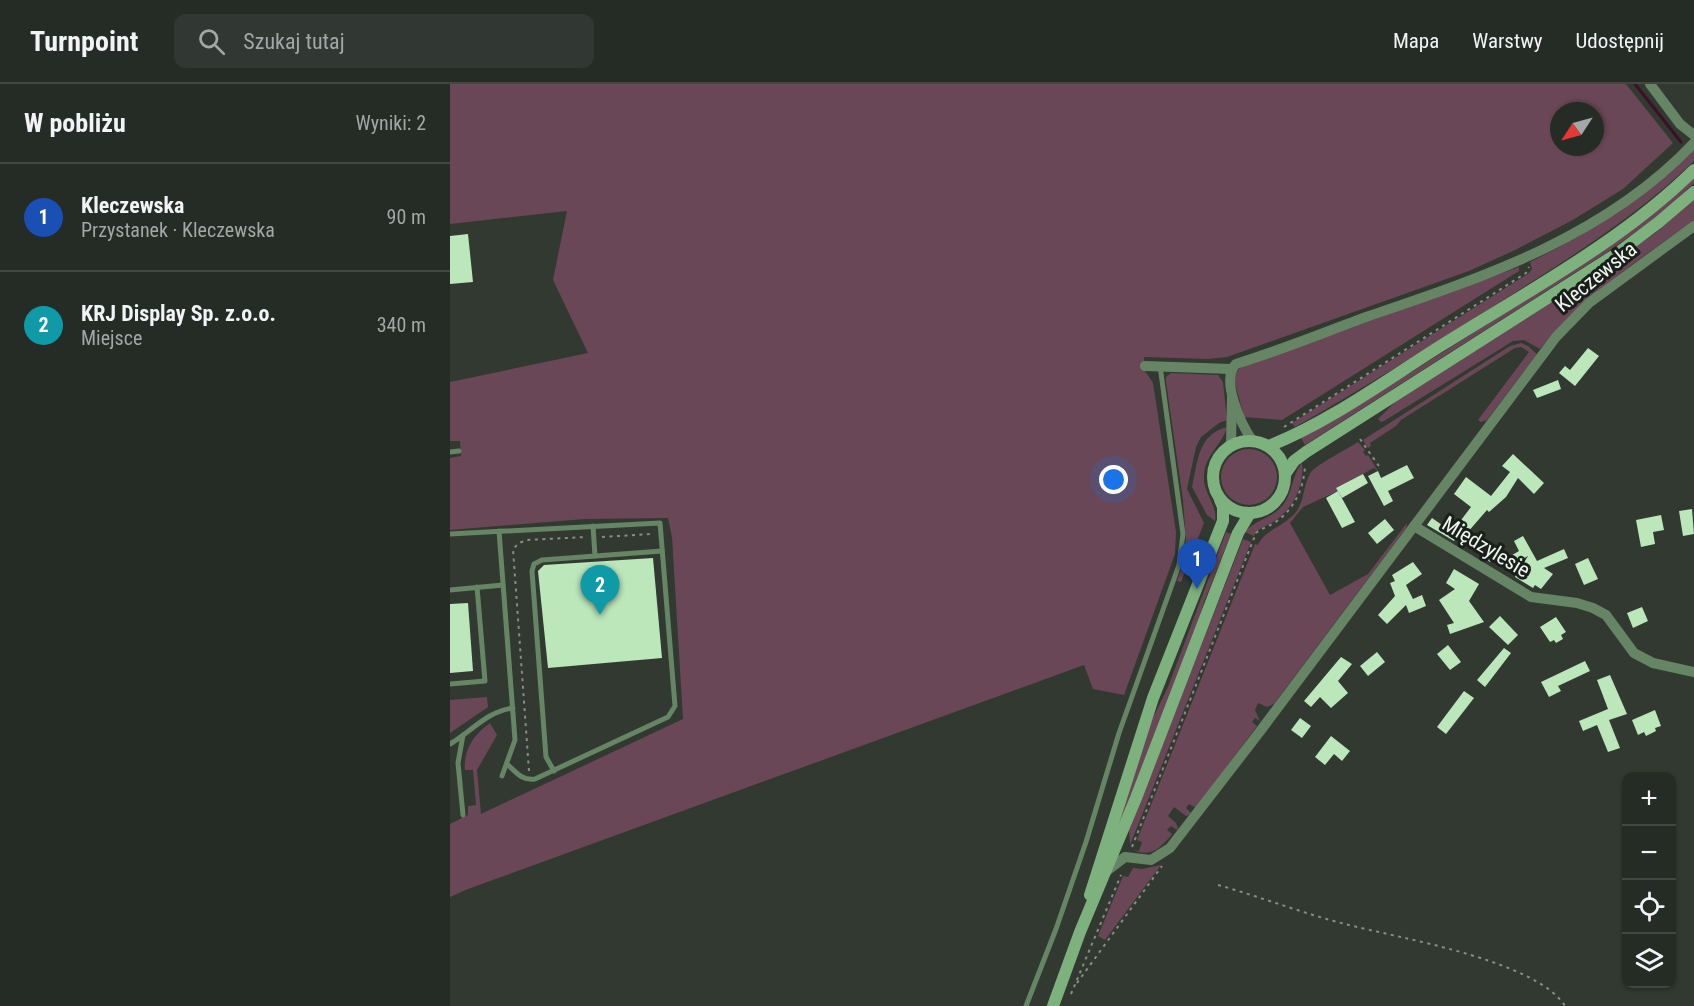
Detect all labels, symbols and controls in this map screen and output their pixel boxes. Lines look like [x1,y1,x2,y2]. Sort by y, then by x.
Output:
search box [174,14,594,68]
text: Turnpoint [30,25,138,58]
icon: search [195,25,228,58]
text: Szukaj tutaj [243,29,345,54]
text: Mapa [1393,29,1439,53]
text: Warstwy [1472,29,1543,53]
text: Udostępnij [1576,29,1664,53]
north arrow [1550,102,1604,156]
text: W pobliżu [24,108,126,138]
text: Wyniki: 2 [355,111,426,135]
text: Kleczewska [81,193,184,218]
text: 1 [38,205,49,229]
text: 90 m [387,205,426,229]
text: Przystanek · Kleczewska [81,218,275,242]
street label: Kleczewska [1551,237,1641,317]
text: KRJ Display Sp. z.o.o. [81,301,276,326]
text: 2 [38,313,49,337]
text: 340 m [377,313,426,337]
text: Miejsce [81,326,142,350]
your location [1099,465,1128,494]
street label: Międzylesie [1438,512,1534,583]
pin: 1 [1178,540,1216,589]
pin: 2 [580,566,620,615]
map controls [1622,772,1676,988]
button: + [1622,772,1676,826]
button: − [1622,826,1676,880]
button: locate [1622,880,1676,934]
button: layers [1622,934,1676,988]

